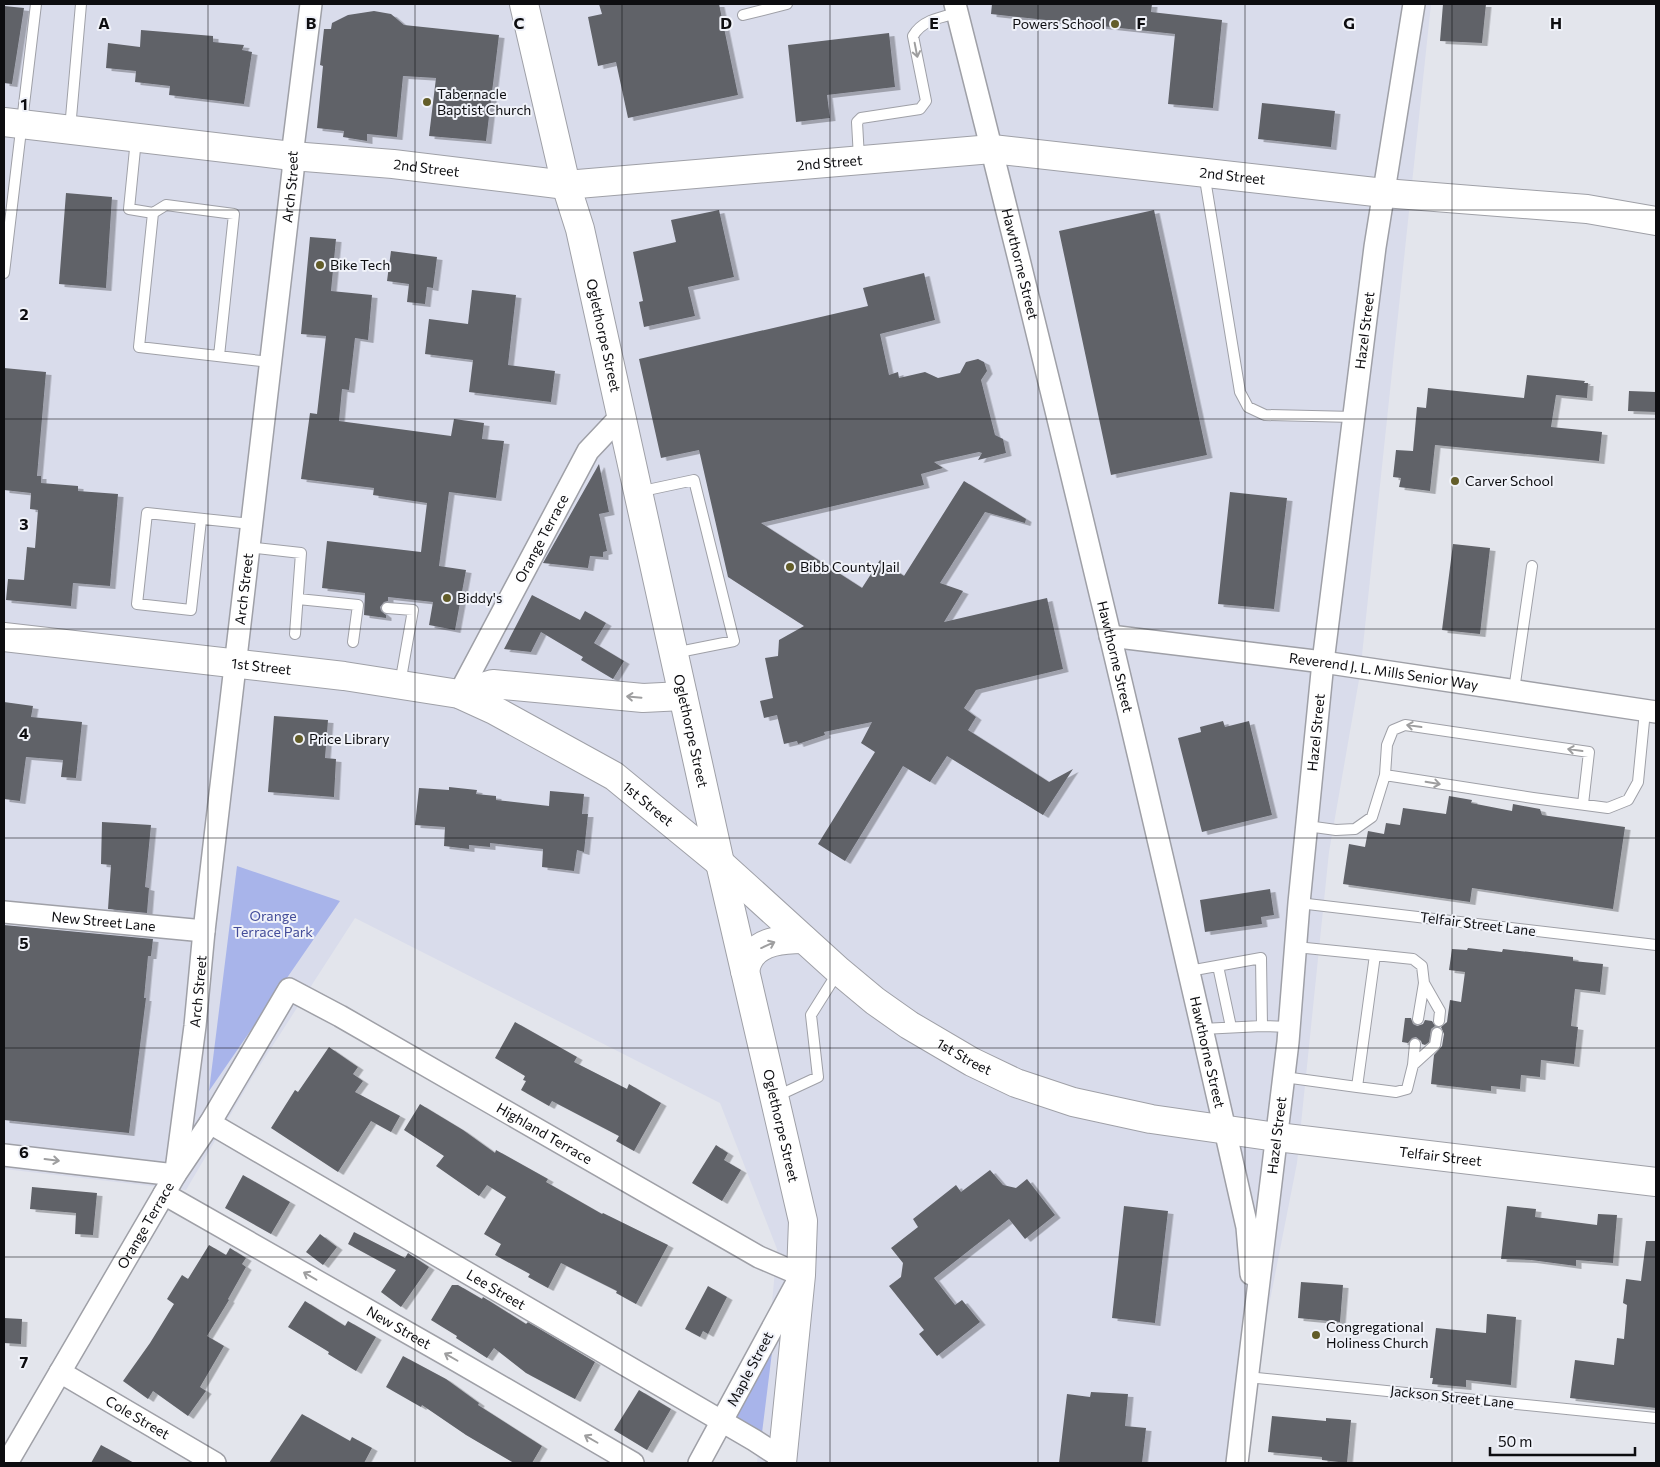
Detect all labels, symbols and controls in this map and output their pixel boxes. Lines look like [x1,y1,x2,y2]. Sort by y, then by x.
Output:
text: A [98,13,110,32]
text: B [306,13,317,32]
text: C [514,13,525,32]
text: D [720,13,732,32]
text: E [929,13,939,32]
text: F [1136,13,1146,32]
text: G [1343,13,1355,32]
text: H [1550,13,1562,32]
place label: Powers School [1012,15,1105,32]
marker: Powers School [1109,18,1121,30]
one-way arrow [912,41,921,57]
place label: Tabernacle Baptist Church [437,85,531,118]
text: 1 [20,94,28,113]
marker: Tabernacle Baptist Church [421,96,433,108]
street label: Arch Street [278,149,301,224]
street label: 2nd Street [796,151,863,173]
street label: 2nd Street [393,155,461,180]
street label: 2nd Street [1199,163,1267,188]
street label: Hawthorne Street [999,206,1043,322]
place label: Bike Tech [330,256,390,273]
marker: Bike Tech [314,259,326,271]
street label: Oglethorpe Street [583,277,625,394]
street label: Hazel Street [1351,290,1377,370]
text: 2 [19,304,29,323]
place label: Carver School [1465,472,1554,489]
marker: Carver School [1449,475,1461,487]
street label: Orange Terrace [511,491,572,585]
text: 3 [19,514,29,533]
street label: Arch Street [231,552,256,626]
place label: Bibb County Jail [800,558,900,575]
marker: Bibb County Jail [784,561,796,573]
place label: Biddy's [457,589,502,606]
marker: Biddy's [441,592,453,604]
street label: Hawthorne Street [1094,599,1137,714]
street label: Reverend J. L. Mills Senior Way [1288,649,1480,693]
street label: 1st Street [230,654,293,678]
street label: Oglethorpe Street [671,673,712,789]
street label: Hazel Street [1303,692,1328,772]
one-way arrow [626,693,642,702]
one-way arrow [1407,721,1423,731]
text: 4 [19,723,29,742]
place label: Price Library [309,730,389,747]
marker: Price Library [293,733,305,745]
one-way arrow [1568,745,1584,755]
street label: 1st Street [620,778,677,829]
one-way arrow [1425,778,1441,788]
park label: Orange Terrace Park [233,907,313,940]
street label: New Street Lane [51,908,157,934]
street label: Telfair Street Lane [1419,908,1537,939]
text: 5 [19,933,29,952]
one-way arrow [760,940,775,949]
street label: Arch Street [186,954,210,1028]
street label: Hawthorne Street [1187,994,1229,1110]
street label: 1st Street [934,1034,995,1078]
street label: Oglethorpe Street [760,1067,803,1184]
street label: Hazel Street [1263,1095,1289,1175]
street label: Highland Terrace [494,1099,595,1167]
text: 6 [19,1142,29,1161]
street label: Telfair Street [1398,1143,1483,1169]
one-way arrow [44,1155,60,1165]
street label: Orange Terrace [113,1179,177,1272]
street label: Lee Street [464,1265,529,1313]
one-way arrow [303,1271,317,1281]
street label: New Street [364,1302,434,1352]
place label: Congregational Holiness Church [1326,1318,1429,1351]
street label: Maple Street [723,1328,776,1409]
marker: Congregational Holiness Church [1310,1329,1322,1341]
one-way arrow [444,1351,458,1361]
text: 7 [20,1352,29,1371]
street label: Jackson Street Lane [1389,1382,1515,1411]
street label: Cole Street [103,1392,173,1443]
scale bar [1490,1424,1635,1456]
text: 50 m [1498,1432,1532,1450]
one-way arrow [585,1433,599,1443]

